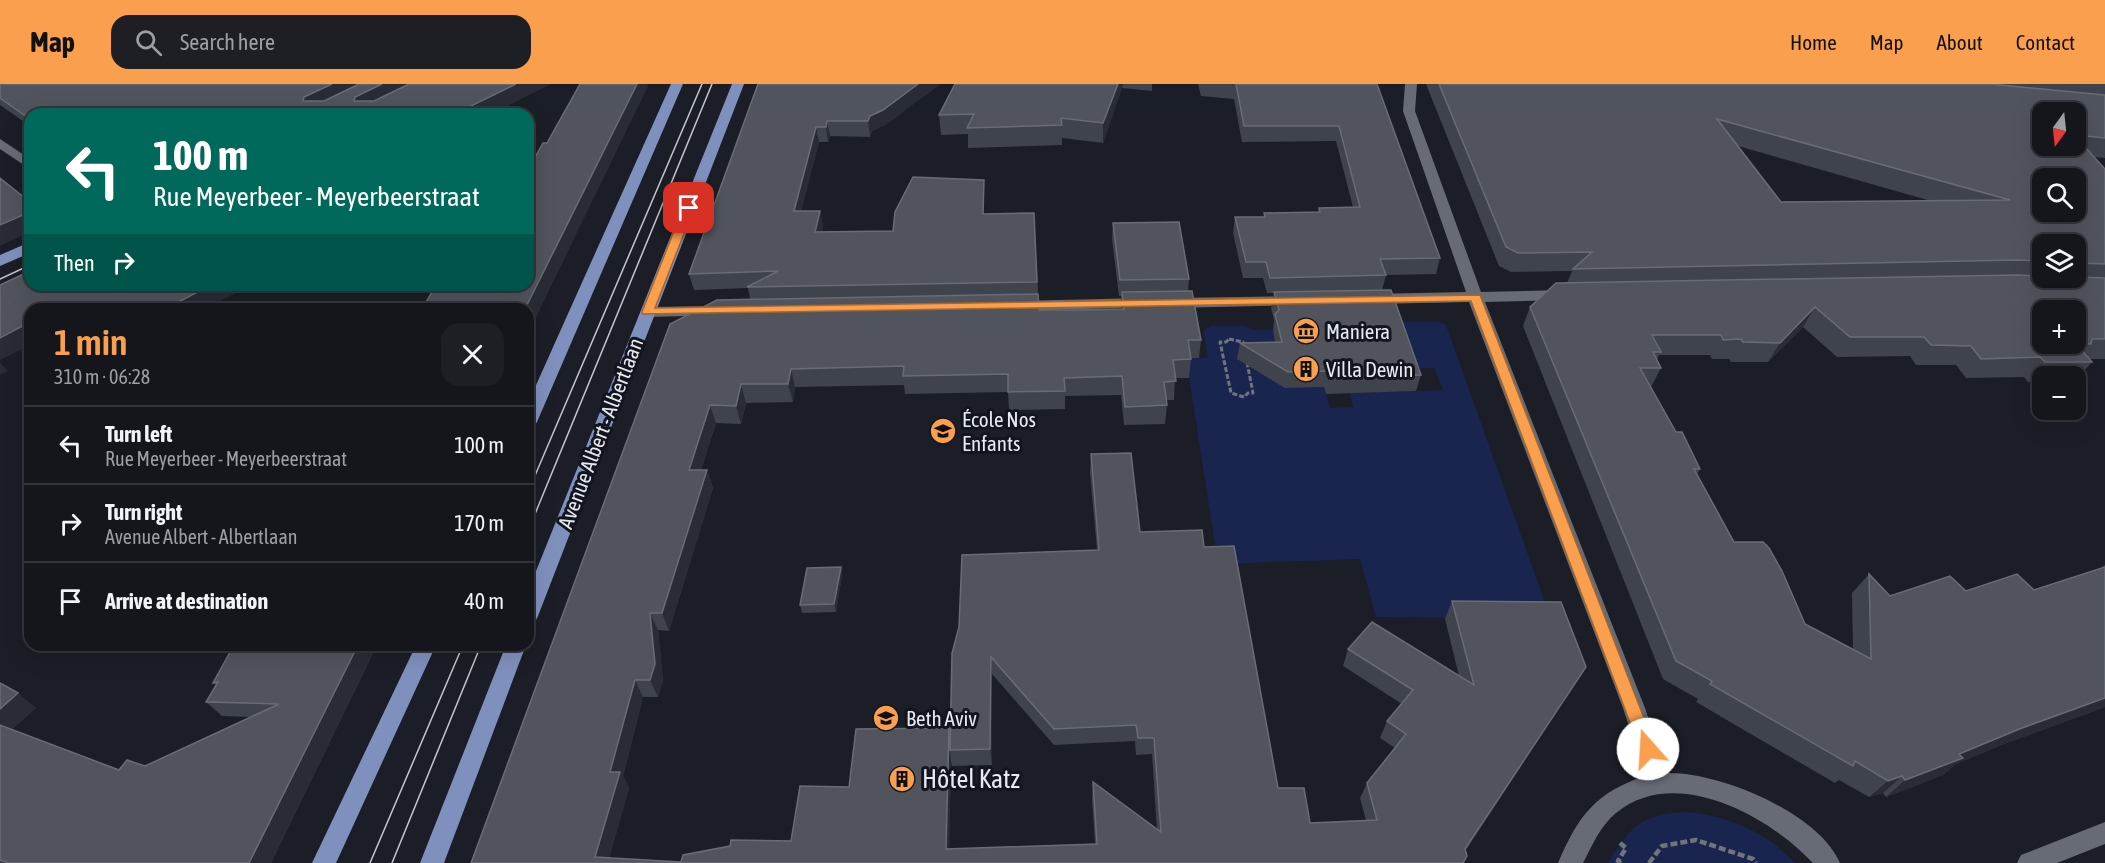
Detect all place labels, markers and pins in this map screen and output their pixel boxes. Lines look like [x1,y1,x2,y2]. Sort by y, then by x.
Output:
pin [663,182,714,233]
museum icon: Maniera [1291,316,1321,346]
place label: Maniera [1326,319,1390,343]
building icon: Villa Dewin [1291,354,1321,384]
place label: Villa Dewin [1326,357,1414,381]
place label: École Nos Enfants [962,407,1036,455]
school or university icon: École Nos Enfants [928,416,958,446]
school or university icon: Beth Aviv [871,703,901,733]
place label: Beth Aviv [906,706,977,730]
building icon: Hôtel Katz [887,764,917,794]
place label: Hôtel Katz [922,764,1020,794]

